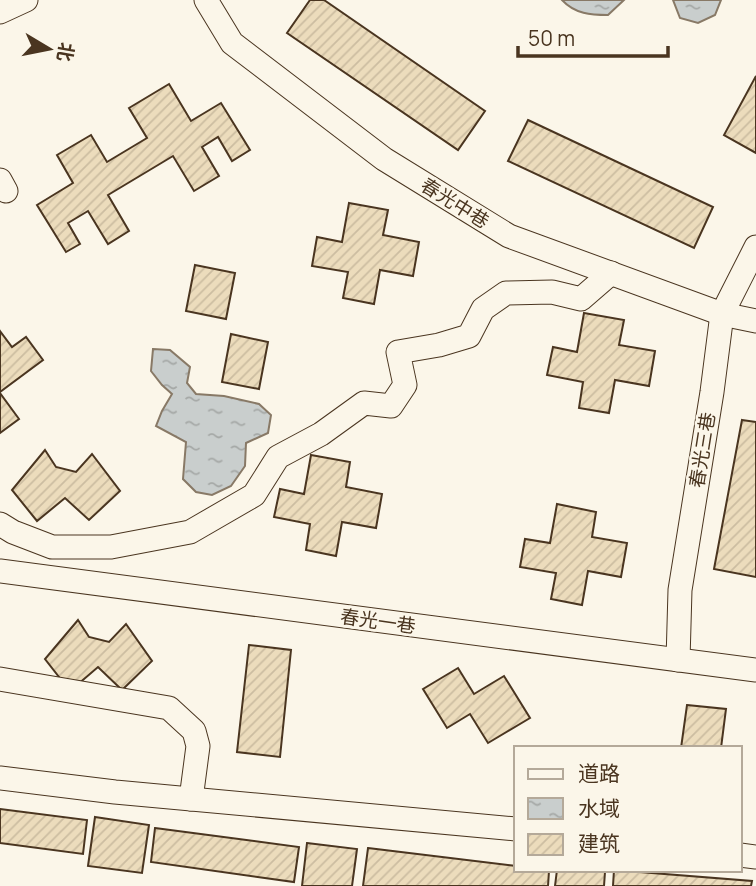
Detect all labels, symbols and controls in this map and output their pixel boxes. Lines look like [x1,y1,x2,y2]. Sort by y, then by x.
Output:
north arrow [14,14,84,84]
scale bar [518,14,668,58]
text: 50 m [528,24,575,52]
text: 北 [51,40,80,64]
street label: 春光中巷 [416,172,494,234]
street label: 春光三巷 [683,410,721,490]
street label: 春光一巷 [339,603,417,639]
legend [514,746,742,872]
text: 道路 [578,759,620,787]
text: 水域 [578,794,620,822]
text: 建筑 [578,829,620,857]

